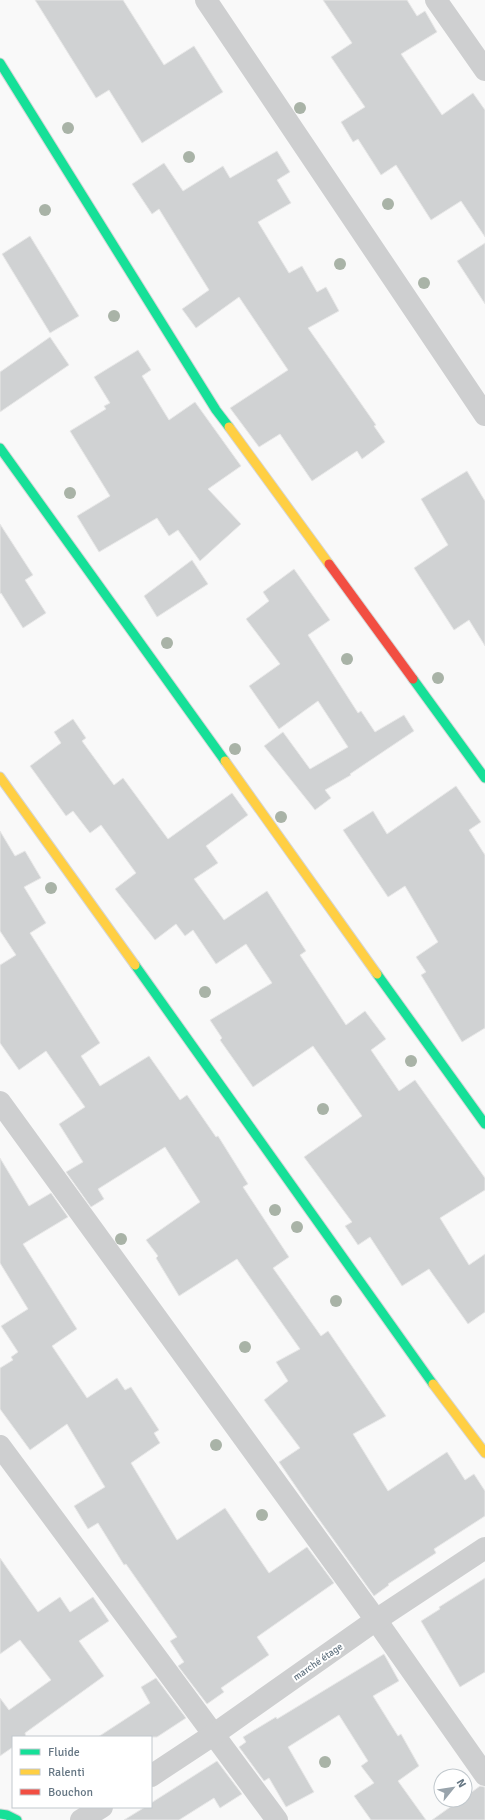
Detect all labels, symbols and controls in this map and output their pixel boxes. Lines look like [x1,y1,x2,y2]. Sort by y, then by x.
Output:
street label: marché étage [291,1641,345,1683]
legend [12,1736,152,1808]
text: Fluide [48,1745,80,1760]
text: Ralenti [48,1765,85,1780]
north arrow [433,1768,473,1808]
text: N [454,1777,469,1790]
text: Bouchon [48,1785,93,1800]

